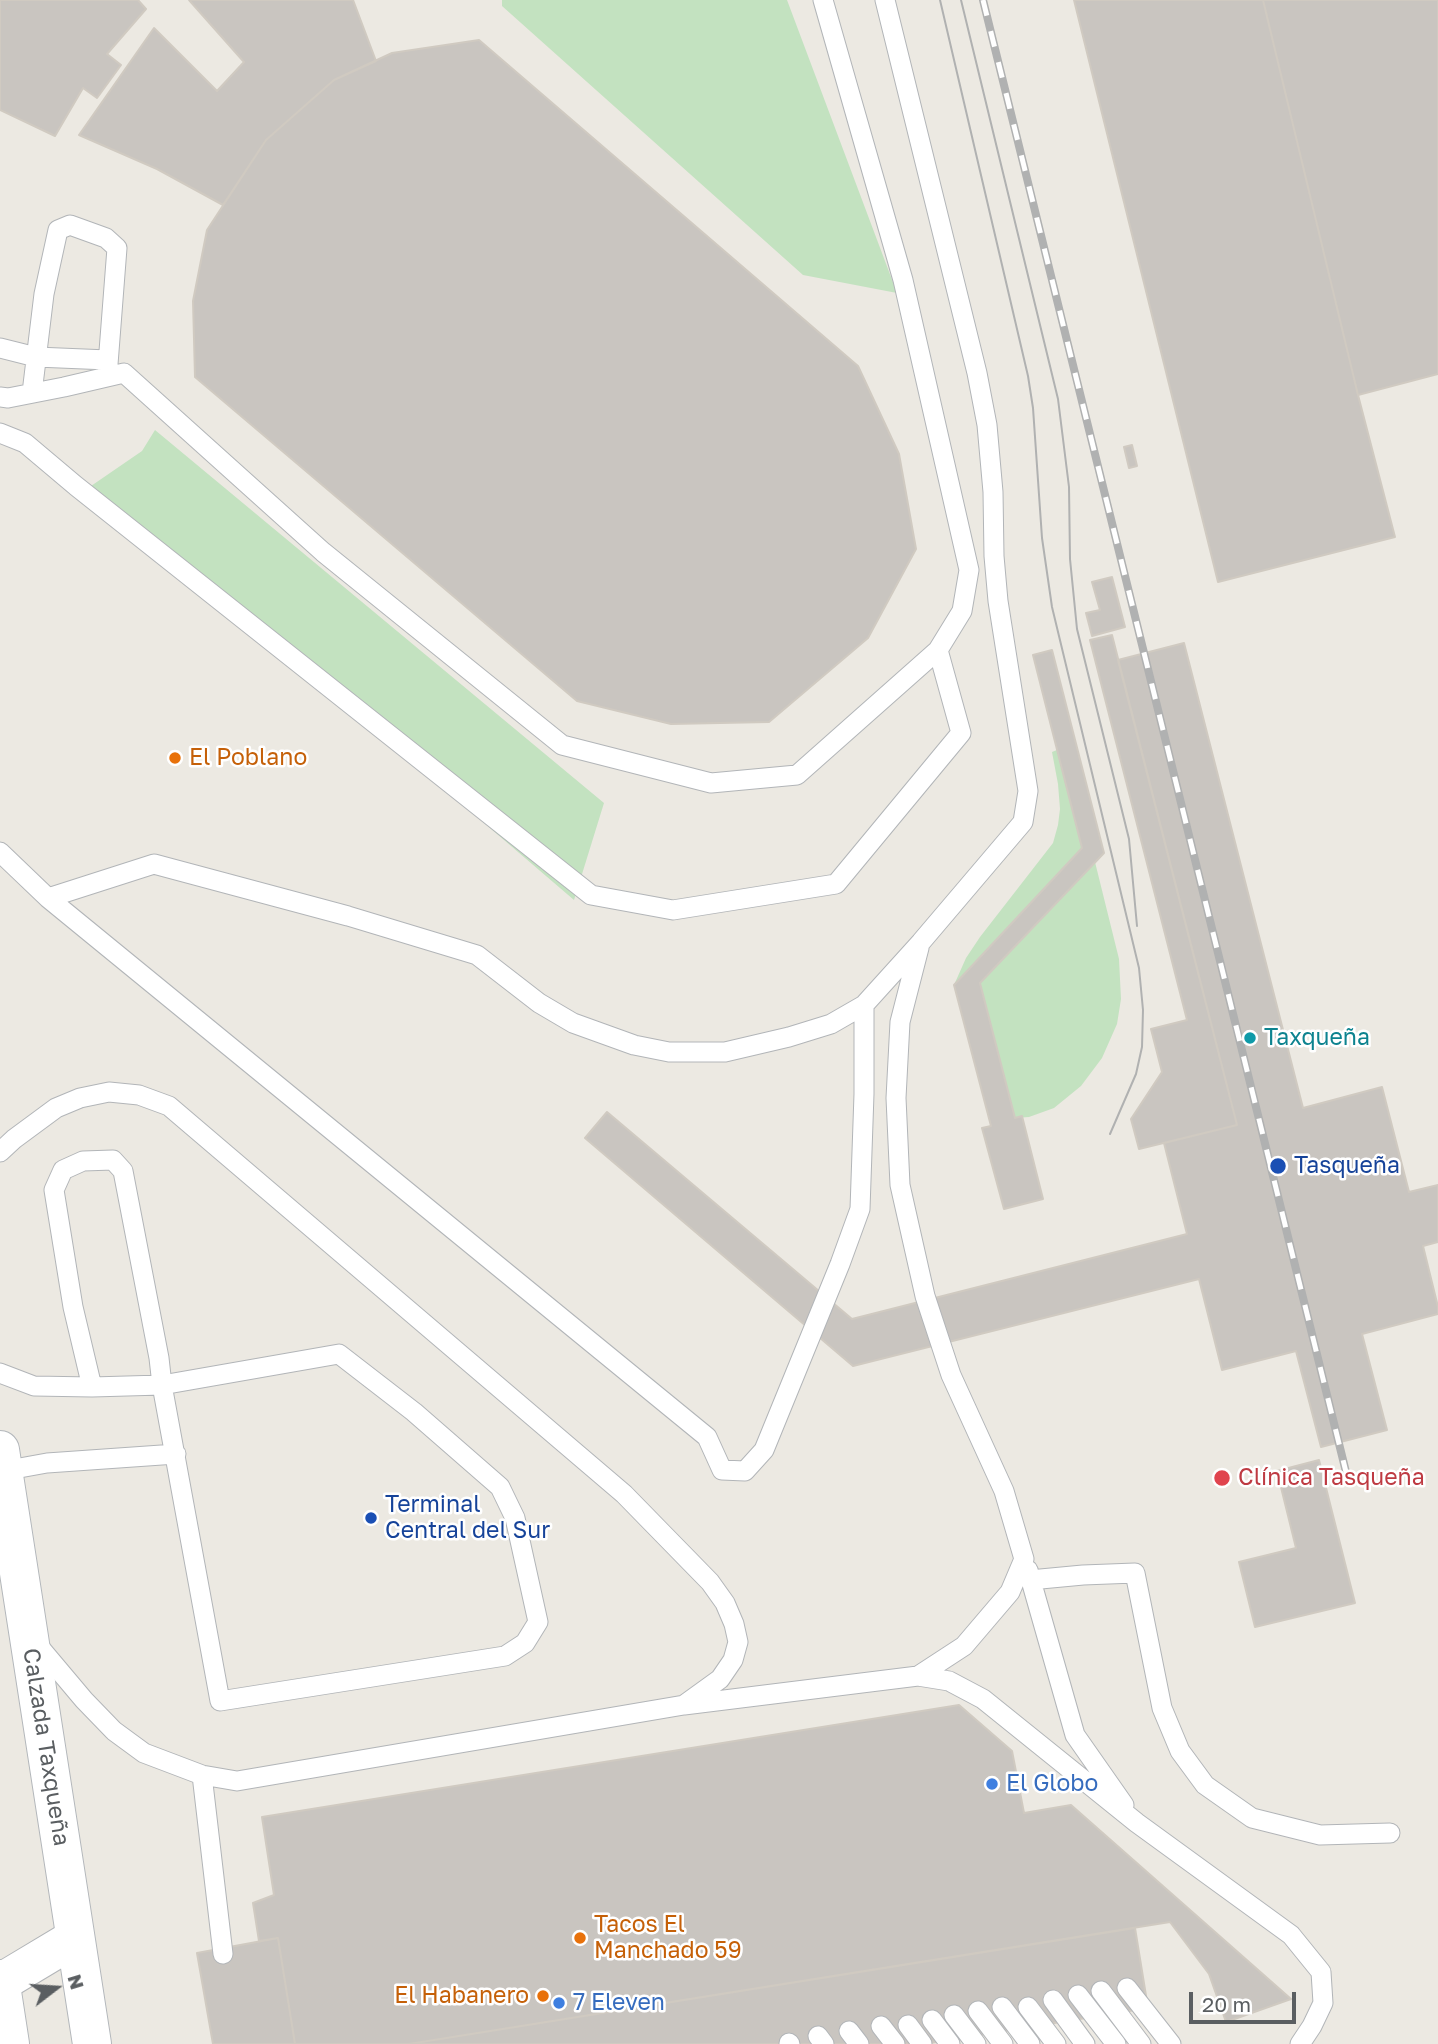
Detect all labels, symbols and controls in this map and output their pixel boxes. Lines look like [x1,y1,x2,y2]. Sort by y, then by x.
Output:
place label: El Poblano [189,744,307,772]
marker: El Poblano [167,750,183,766]
place label: Taxqueña [1264,1024,1370,1052]
marker: Taxqueña [1242,1030,1258,1046]
place label: Tasqueña [1294,1152,1400,1180]
marker: Tasqueña [1268,1156,1288,1176]
place label: Clínica Tasqueña [1238,1464,1425,1492]
marker: Clínica Tasqueña [1212,1468,1232,1488]
place label: Terminal Central del Sur [385,1491,550,1545]
marker: Terminal Central del Sur [363,1510,379,1526]
street label: Calzada Taxqueña [17,1646,75,1848]
place label: El Globo [1006,1770,1098,1798]
marker: El Globo [984,1776,1000,1792]
place label: Tacos El Manchado 59 [594,1911,742,1965]
marker: Tacos El Manchado 59 [572,1930,588,1946]
north arrow [21,1953,91,2023]
text: N [63,1971,90,1992]
scale bar [1193,1978,1300,2022]
place label: El Habanero [394,1982,529,2010]
marker: El Habanero [535,1988,551,2004]
place label: 7 Eleven [573,1989,665,2017]
text: 20 m [1202,1991,1251,2017]
marker: 7 Eleven [551,1995,567,2011]

